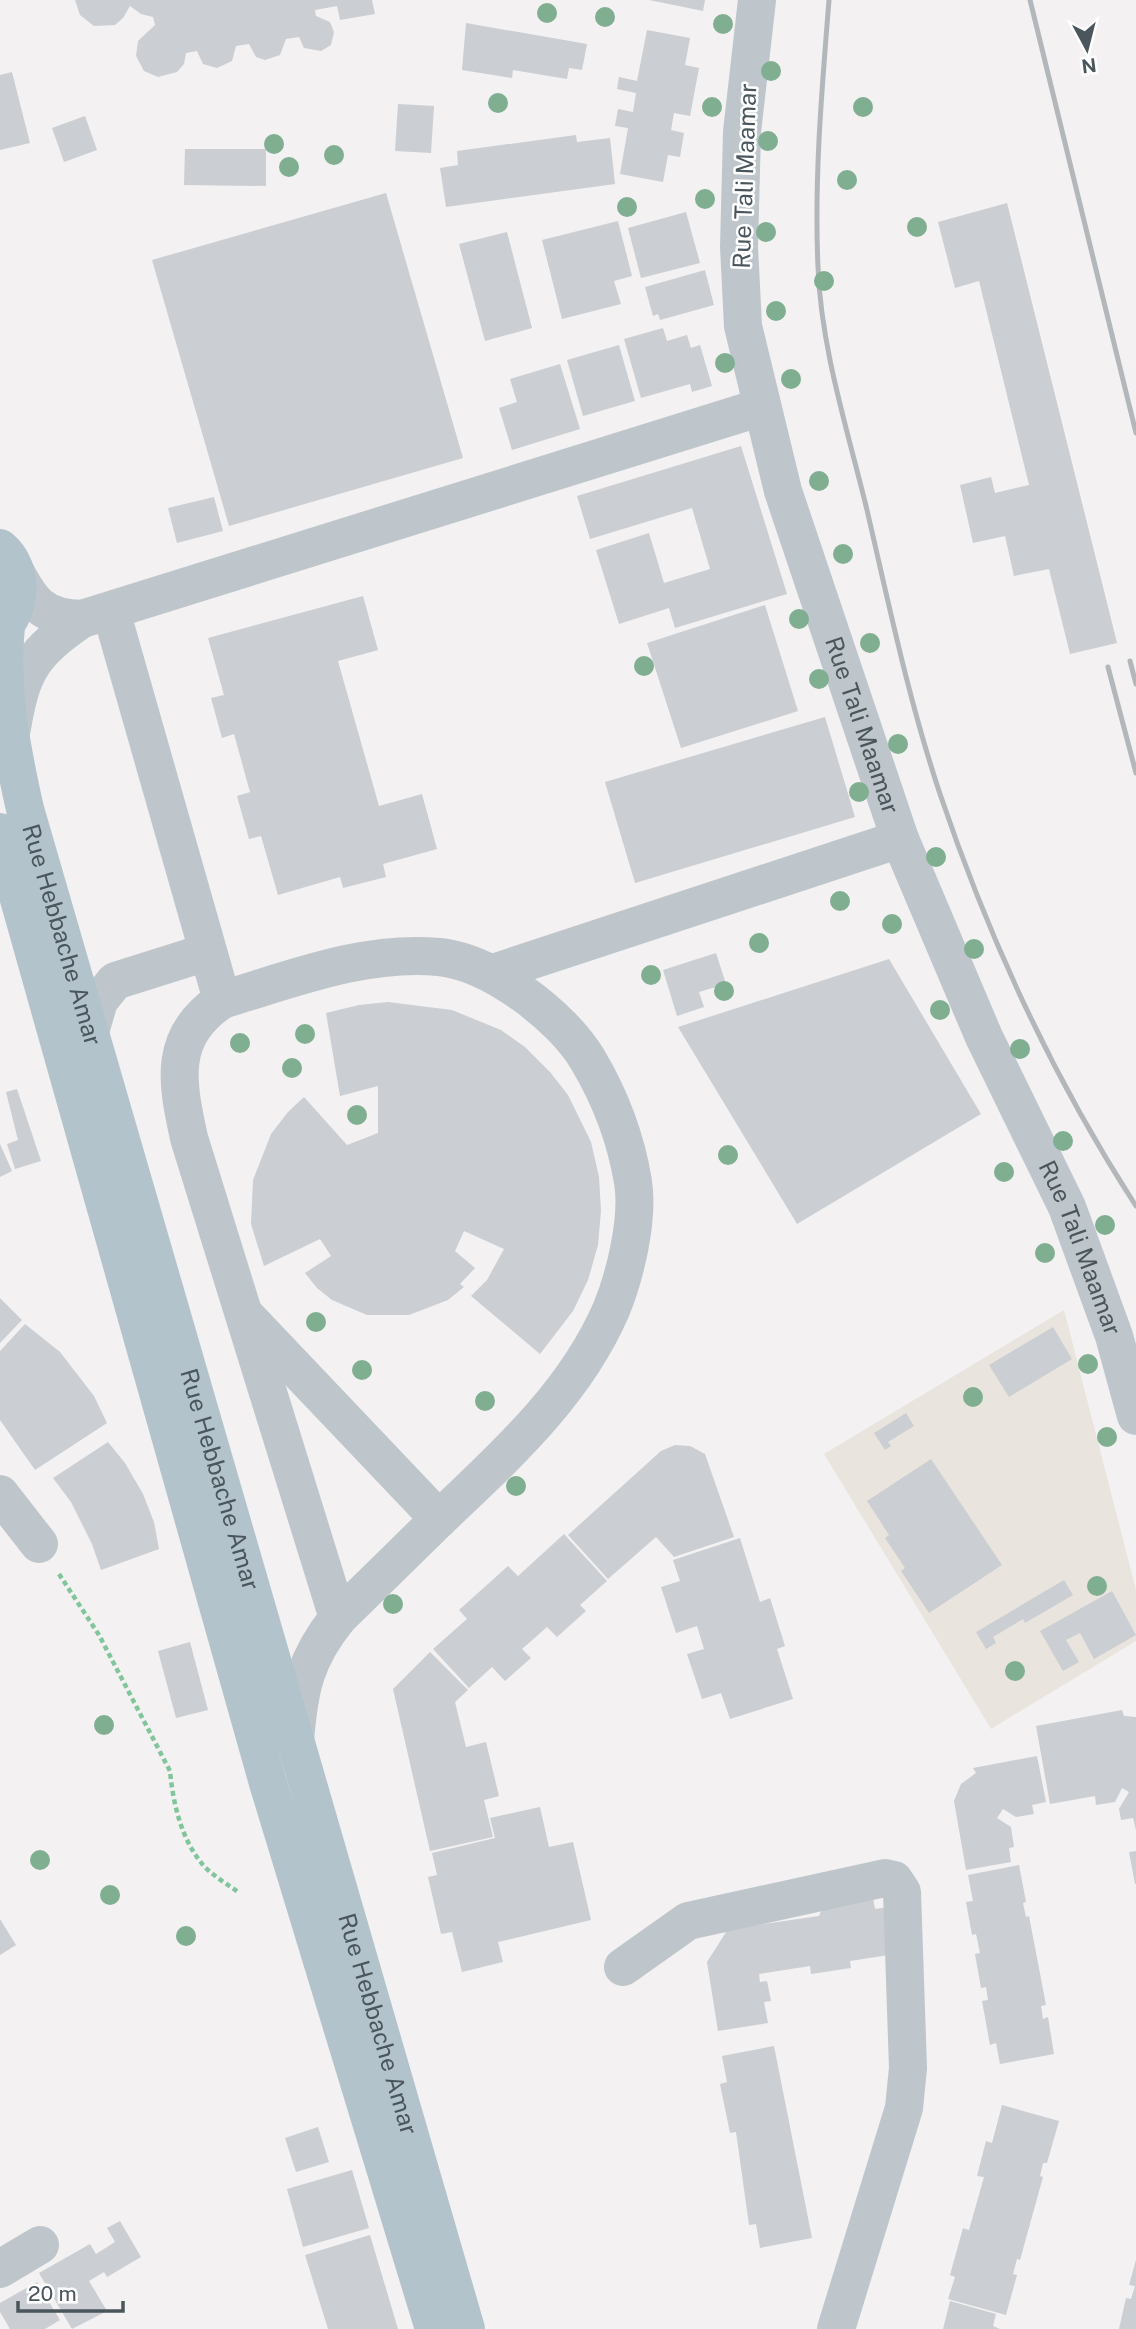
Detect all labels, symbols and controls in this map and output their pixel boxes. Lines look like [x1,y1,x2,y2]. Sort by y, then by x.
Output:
north arrow [1052,14,1122,84]
text: N [1080,54,1098,78]
street label: Rue Tali Maamar [727,83,761,269]
street label: Rue Tali Maamar [820,633,906,817]
street label: Rue Hebbache Amar [17,821,108,1049]
street label: Rue Tali Maamar [1033,1156,1127,1339]
street label: Rue Hebbache Amar [175,1365,266,1593]
street label: Rue Hebbache Amar [333,1910,424,2138]
scale bar [18,2270,122,2314]
text: 20 m [28,2281,77,2306]

